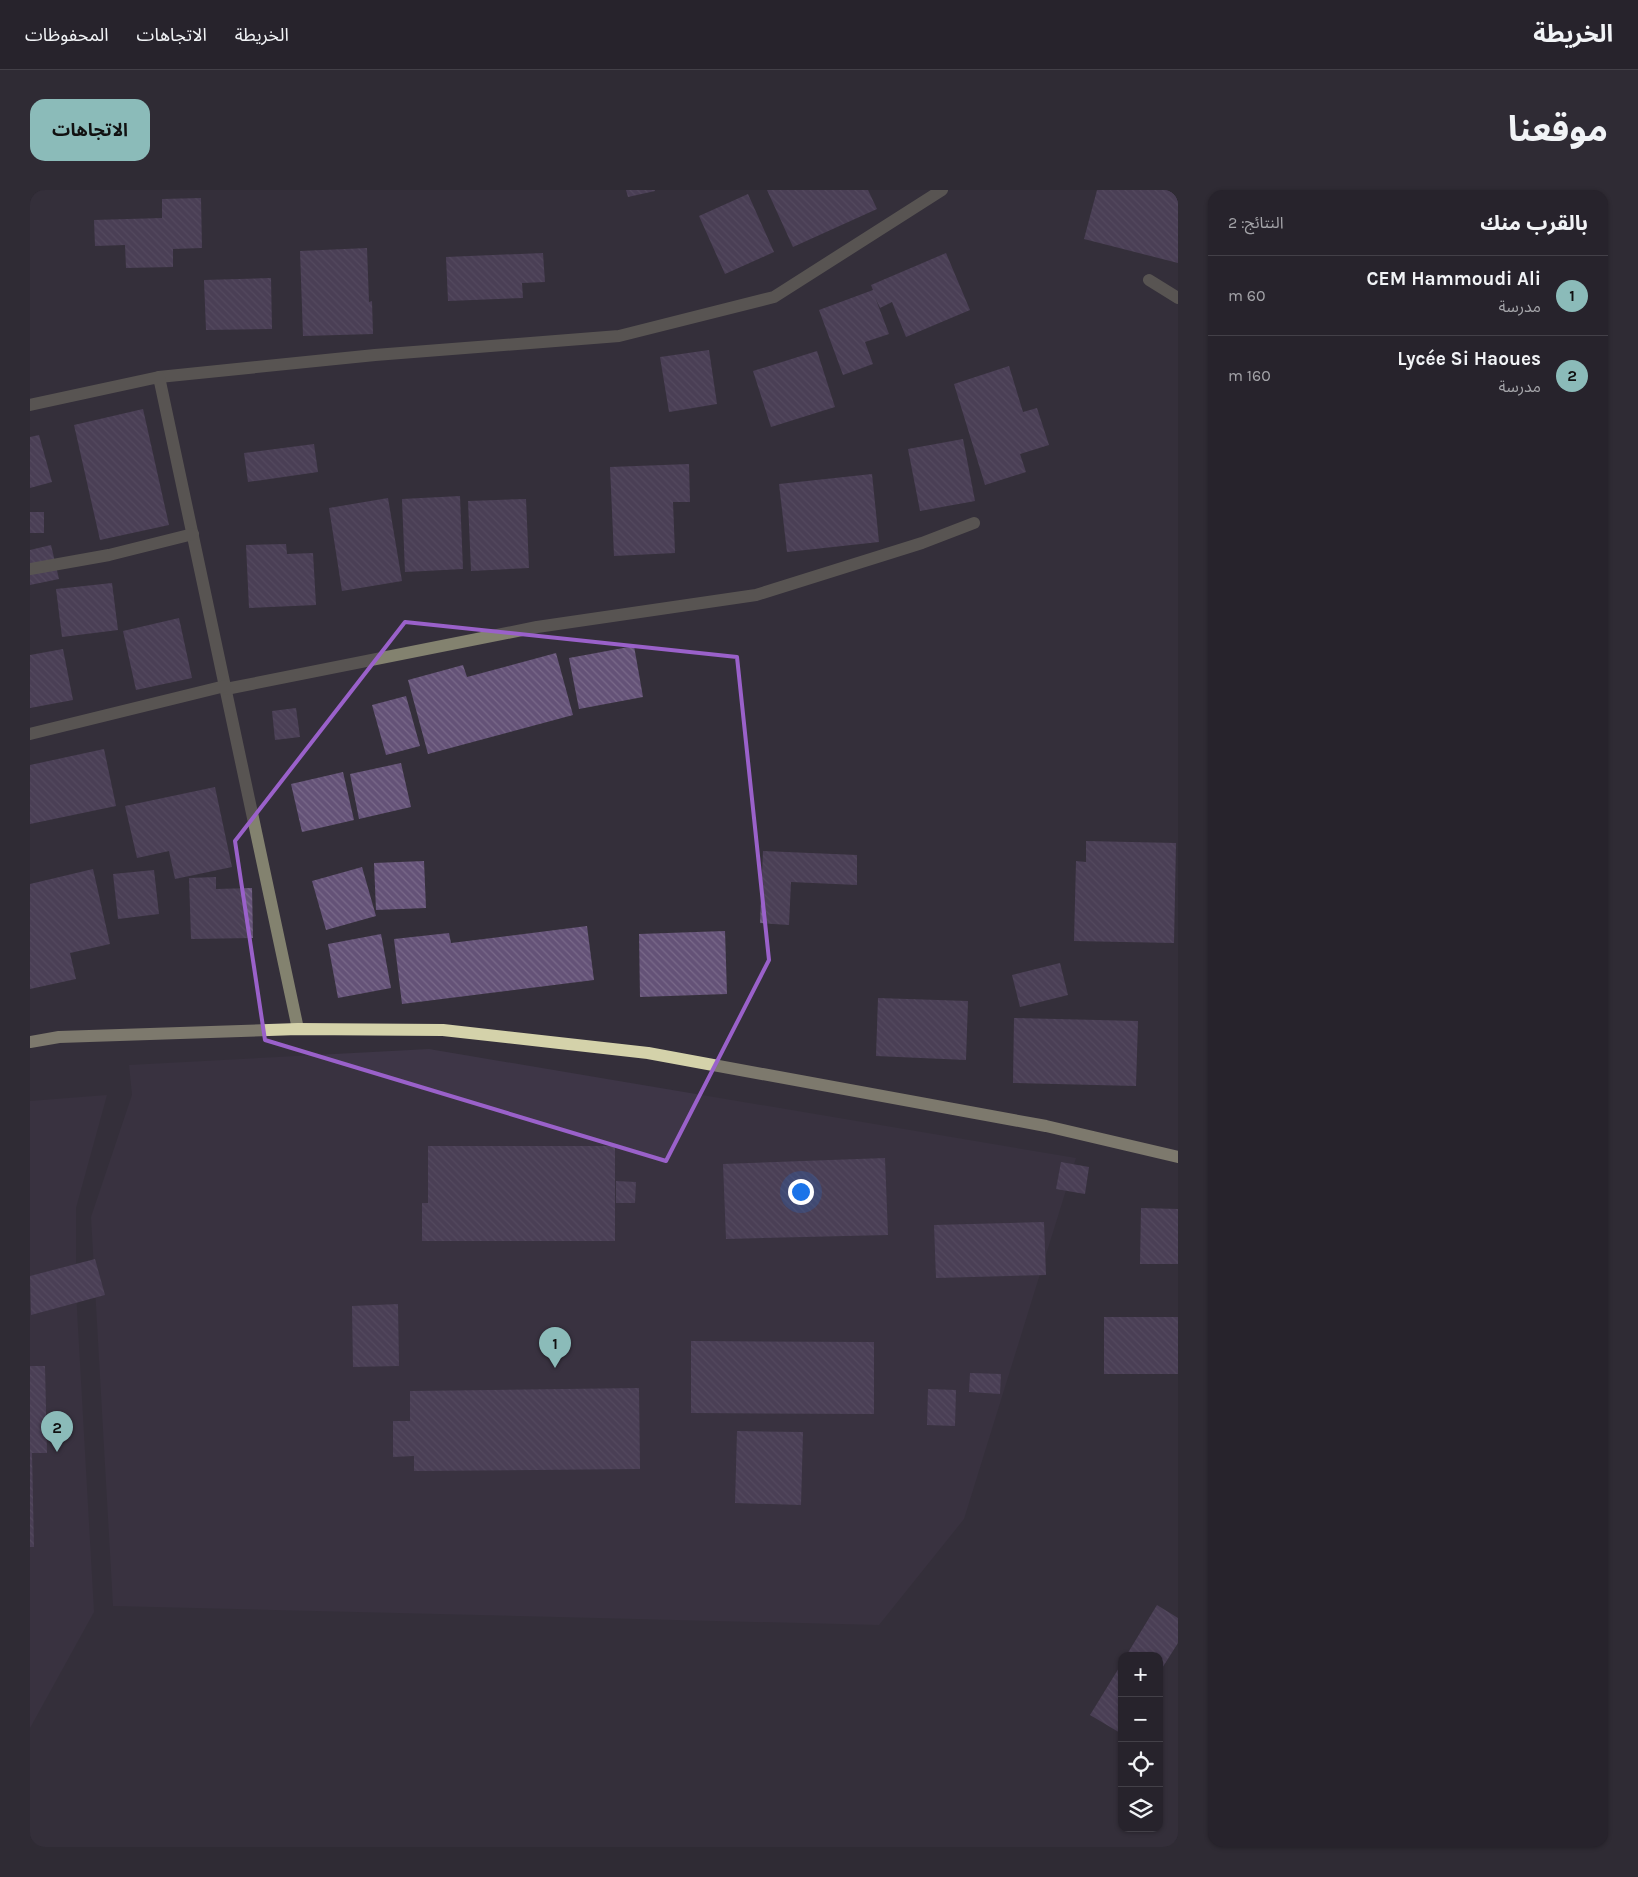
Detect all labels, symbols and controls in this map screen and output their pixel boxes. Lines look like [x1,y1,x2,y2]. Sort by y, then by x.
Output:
text: الخريطة [1533,20,1613,48]
text: المحفوظات [25,24,109,46]
text: الاتجاهات [137,24,207,46]
text: الخريطة [235,24,289,46]
button: الاتجاهات [30,99,150,161]
text: موقعنا [1508,109,1608,150]
text: بالقرب منك [1480,211,1588,235]
text: النتائج: 2 [1228,213,1284,232]
text: CEM Hammoudi Ali [1367,268,1541,290]
text: 60 m [1228,286,1265,305]
text: 1 [1569,286,1575,305]
text: مدرسة [1498,297,1541,316]
text: Lycée Si Haoues [1397,348,1541,370]
text: 160 m [1228,366,1271,385]
text: 2 [1567,366,1577,385]
text: مدرسة [1498,377,1541,396]
your location [788,1179,814,1205]
pin: 1 [539,1327,571,1368]
pin: 2 [41,1411,73,1452]
map controls [1118,1652,1163,1832]
button: + [1118,1652,1163,1697]
button: − [1118,1697,1163,1742]
button: locate [1118,1742,1163,1787]
button: layers [1118,1787,1163,1832]

